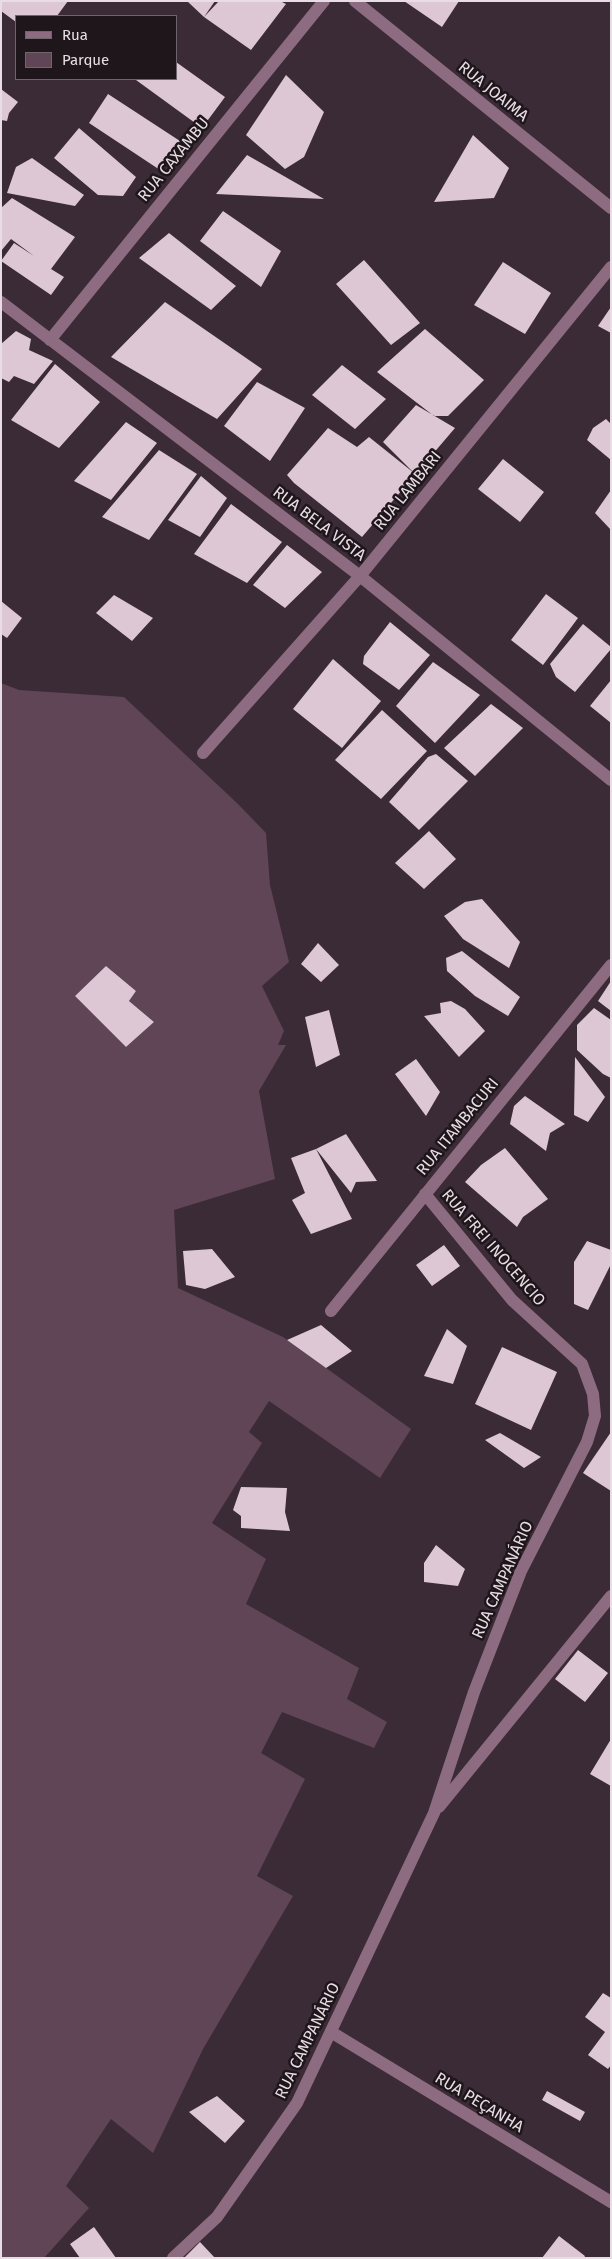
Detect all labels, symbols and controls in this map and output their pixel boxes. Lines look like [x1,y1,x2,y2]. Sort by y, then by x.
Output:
legend [15,15,178,80]
text: Rua [62,26,88,44]
text: Parque [62,51,109,69]
street label: RUA JOAIMA [454,58,532,126]
street label: RUA CAXAMBU [134,114,214,206]
street label: RUA LAMBARI [370,448,446,534]
street label: RUA BELA VISTA [269,483,369,565]
street label: RUA ITAMBACURI [413,1074,503,1180]
street label: RUA FREI INOCENCIO [437,1186,549,1310]
street label: RUA CAMPANÁRIO [468,1518,538,1642]
street label: RUA CAMPANÁRIO [272,1980,344,2102]
street label: RUA PEÇANHA [431,2069,527,2137]

